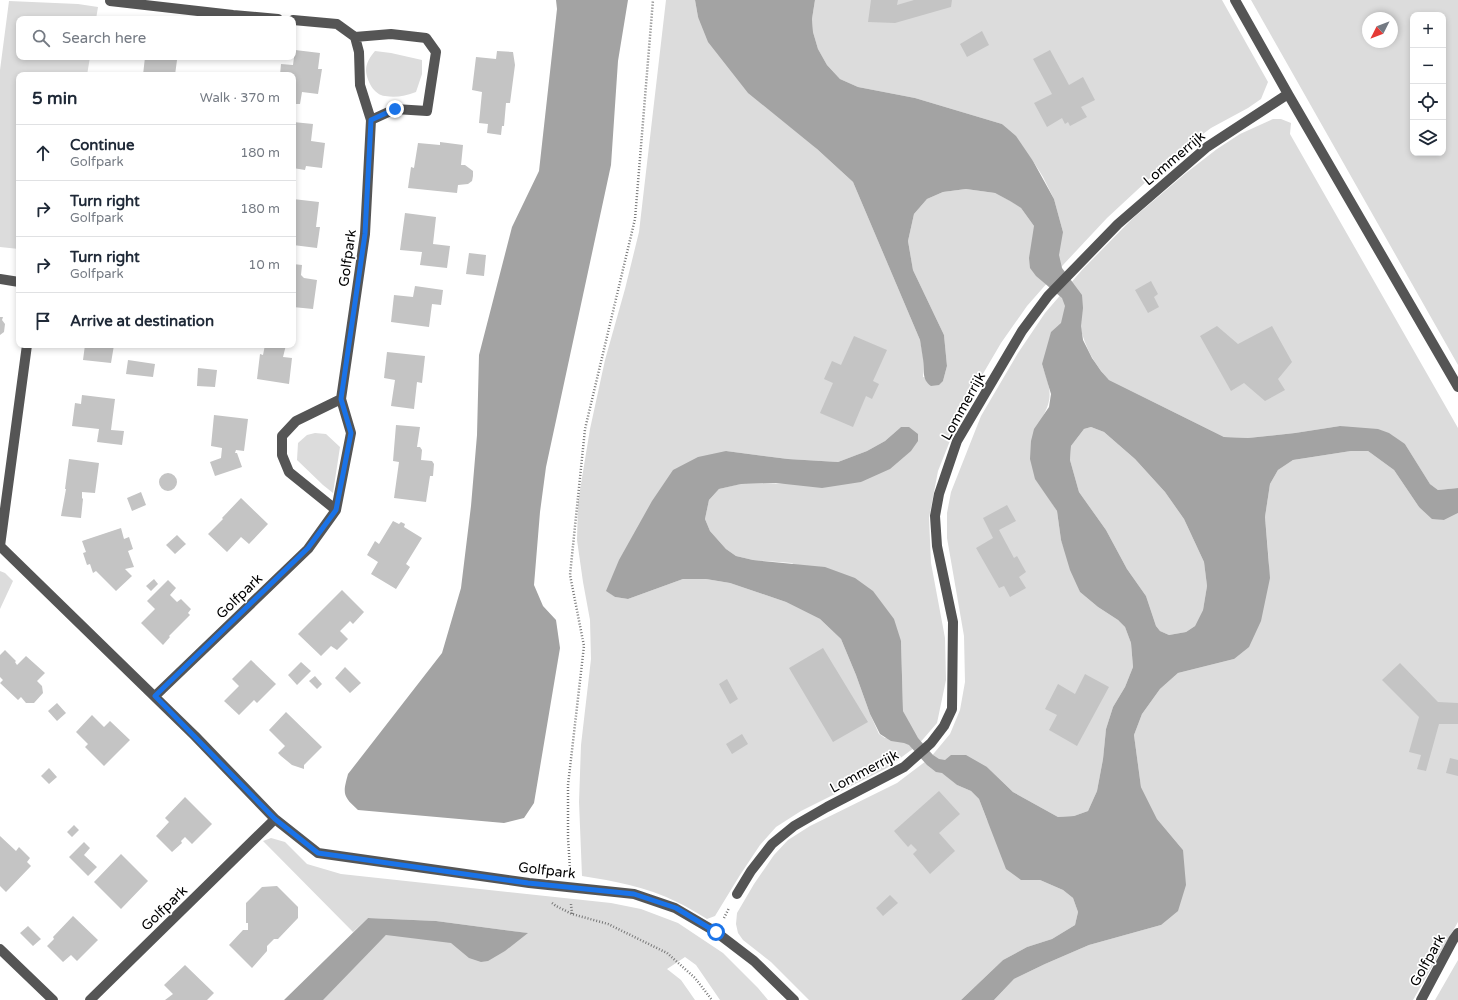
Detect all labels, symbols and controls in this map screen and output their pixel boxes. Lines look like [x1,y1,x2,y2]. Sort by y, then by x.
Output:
north arrow [1362,12,1398,48]
map controls [1410,12,1446,156]
button: + [1410,12,1446,48]
search box [16,16,296,60]
icon: search [30,27,52,49]
text: Search here [62,29,146,47]
button: − [1410,48,1446,84]
button: locate [1410,84,1446,120]
text: 5 min [32,88,77,109]
text: Walk · 370 m [200,90,280,106]
route end [386,100,404,118]
button: layers [1410,120,1446,156]
street label: Lommerrijk [1140,127,1209,189]
text: Continue [70,136,134,154]
icon: ahead [32,142,54,164]
text: 180 m [240,145,280,161]
text: Golfpark [70,154,124,170]
text: Turn right [70,192,140,210]
icon: right [32,198,54,220]
text: 180 m [240,201,280,217]
text: Golfpark [70,210,124,226]
street label: Golfpark [335,228,360,288]
text: Turn right [70,248,140,266]
icon: right [32,254,54,276]
text: 10 m [248,257,280,273]
text: Golfpark [70,266,124,282]
icon: arrive [32,310,54,332]
text: Arrive at destination [70,312,214,330]
street label: Lommerrijk [938,369,989,443]
street label: Golfpark [213,570,266,622]
street label: Lommerrijk [827,746,902,797]
street label: Golfpark [517,859,577,882]
street label: Golfpark [138,882,191,934]
route start [707,923,725,941]
street label: Golfpark [1406,931,1449,990]

